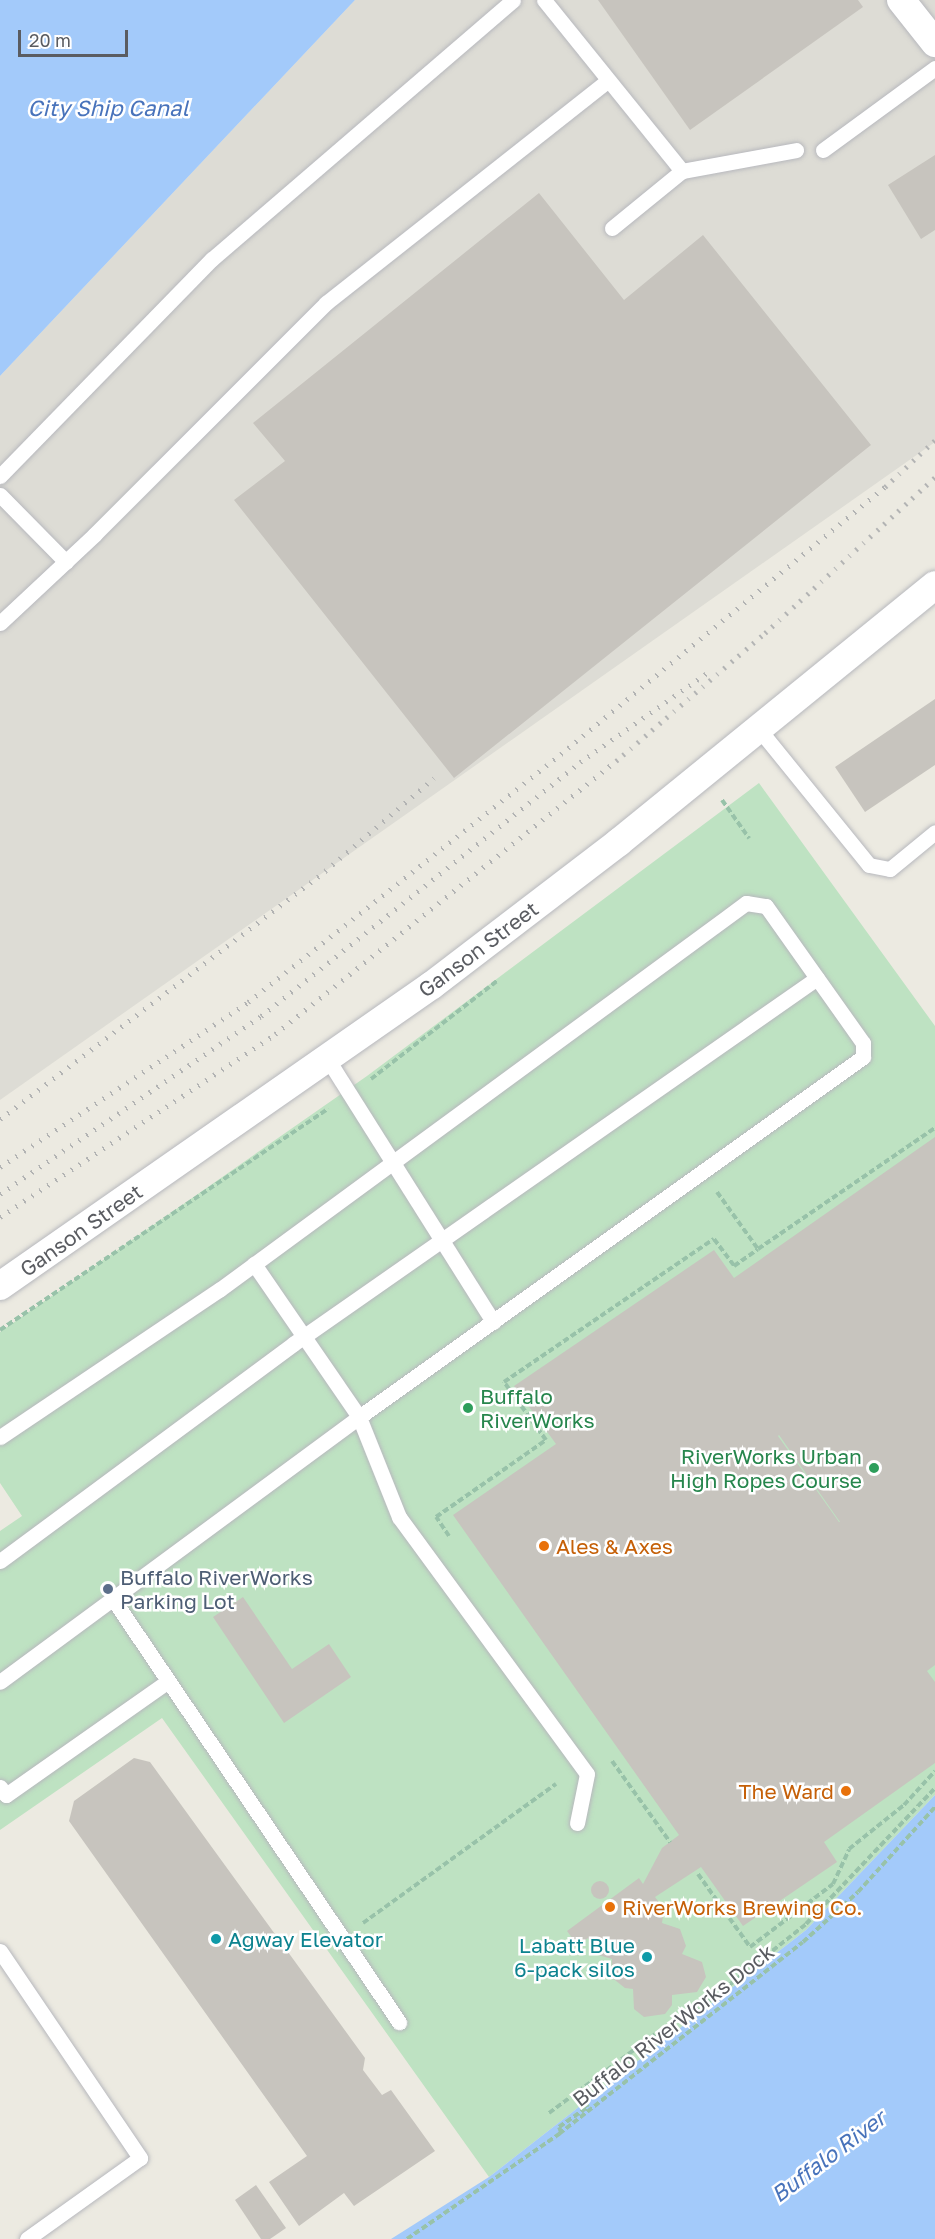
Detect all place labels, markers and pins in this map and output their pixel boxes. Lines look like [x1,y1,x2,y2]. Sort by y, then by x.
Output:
place label: Buffalo RiverWorks [480,1383,595,1433]
marker: Buffalo RiverWorks [461,1401,475,1415]
place label: RiverWorks Urban High Ropes Course [670,1443,862,1493]
marker: RiverWorks Urban High Ropes Course [867,1461,881,1475]
place label: Ales & Axes [556,1533,673,1559]
marker: Ales & Axes [537,1539,551,1553]
place label: Buffalo RiverWorks Parking Lot [120,1564,313,1614]
marker: Buffalo RiverWorks Parking Lot [101,1582,115,1596]
place label: The Ward [739,1778,834,1804]
marker: The Ward [839,1784,853,1798]
place label: RiverWorks Brewing Co. [622,1894,862,1920]
marker: RiverWorks Brewing Co. [603,1900,617,1914]
place label: Agway Elevator [228,1926,383,1952]
marker: Agway Elevator [209,1932,223,1946]
place label: Labatt Blue 6-pack silos [514,1932,635,1982]
marker: Labatt Blue 6-pack silos [640,1950,654,1964]

